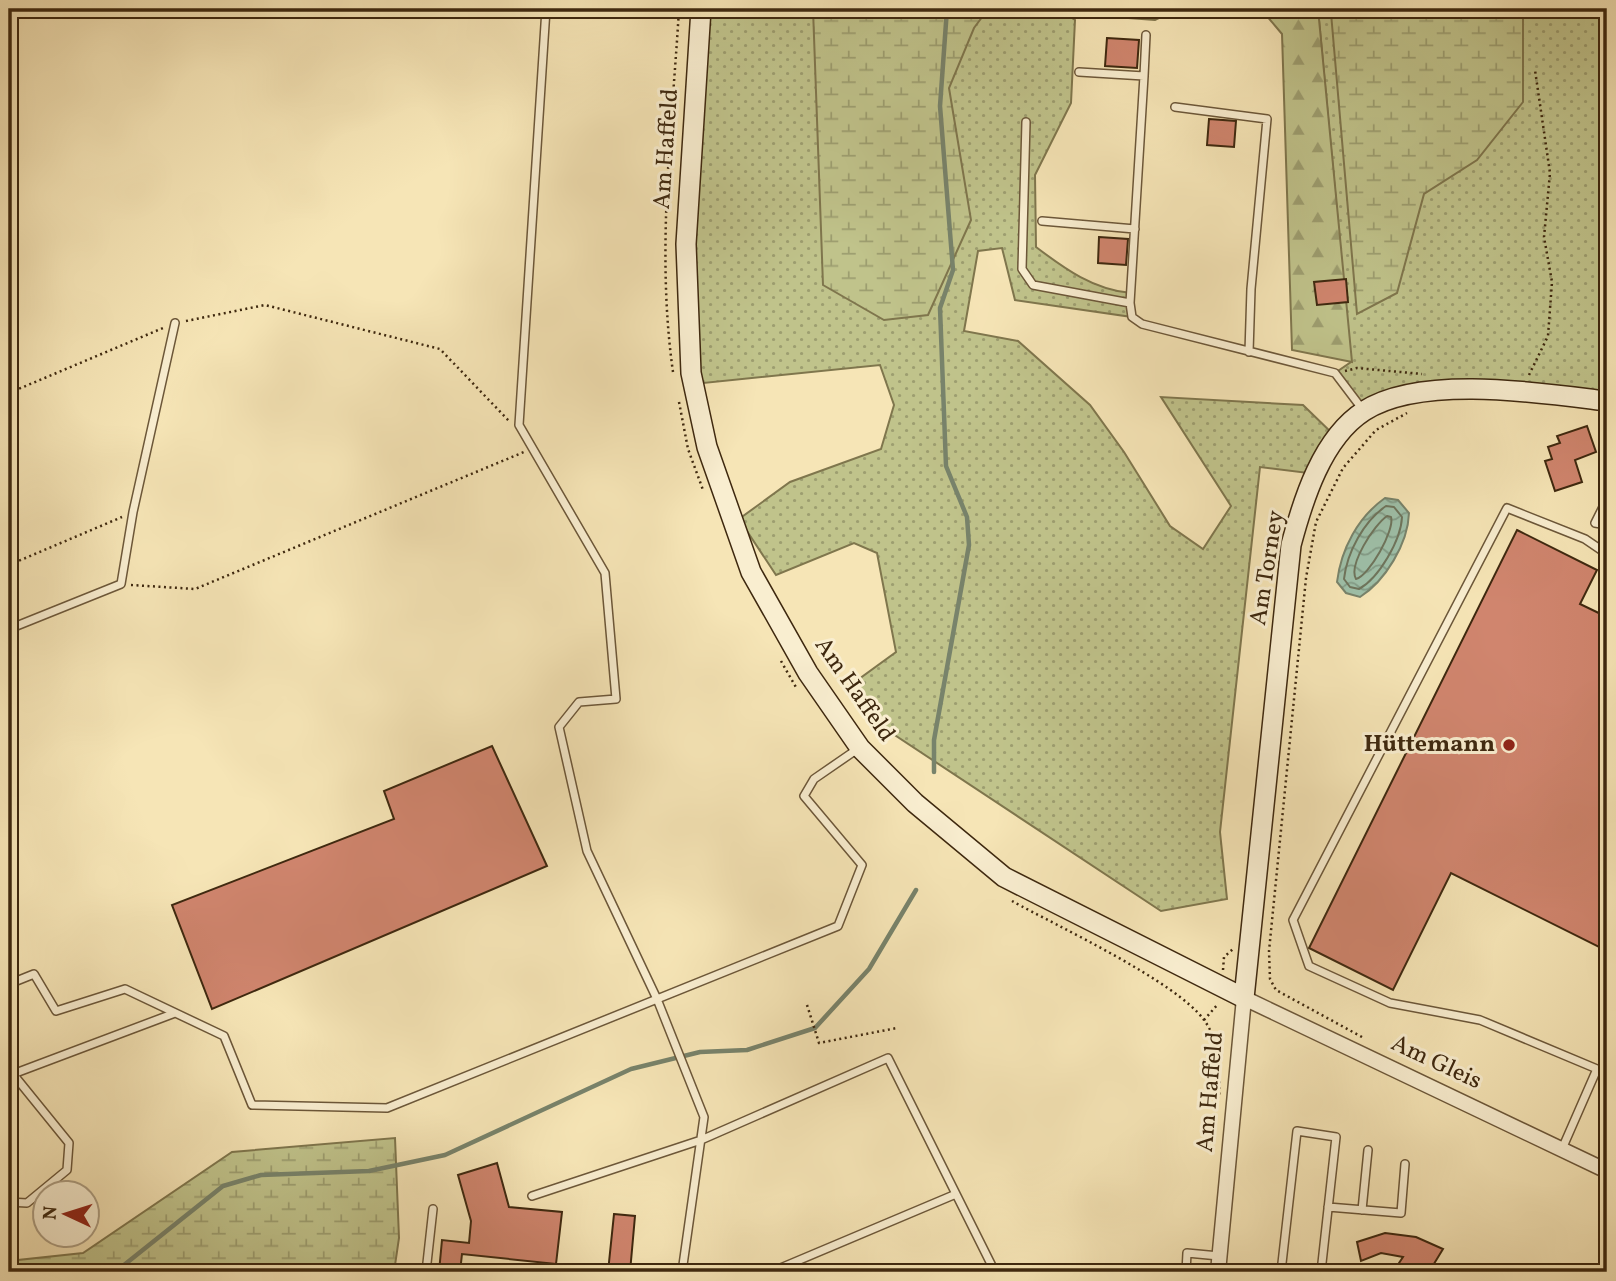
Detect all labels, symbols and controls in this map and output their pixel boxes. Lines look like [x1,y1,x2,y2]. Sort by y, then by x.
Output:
street label: Am Haffeld [646,87,688,211]
street label: Am Torney [1242,508,1294,628]
street label: Am Haffeld [805,631,903,749]
place label: Hüttemann [1364,728,1495,762]
marker: Hüttemann [1501,737,1517,753]
street label: Am Gleis [1385,1027,1487,1099]
street label: Am Haffeld [1189,1030,1233,1154]
north arrow [32,1180,102,1250]
text: N [38,1205,65,1221]

